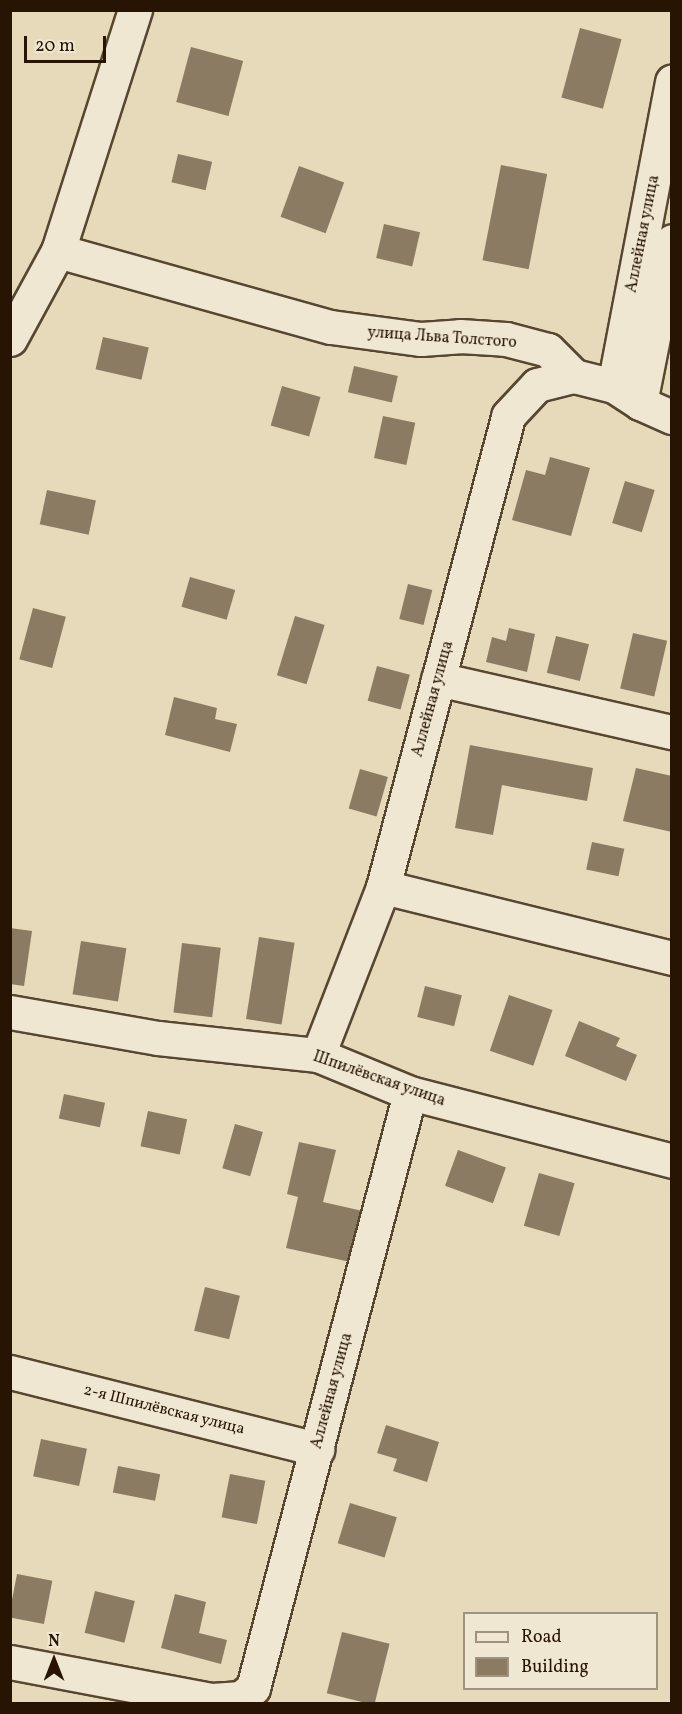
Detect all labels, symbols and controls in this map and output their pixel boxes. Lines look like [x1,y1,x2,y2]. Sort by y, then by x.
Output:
scale bar [27,24,110,62]
text: 20 m [35,34,75,59]
street label: Аллейная улица [622,173,664,295]
street label: улица Льва Толстого [366,323,518,353]
street label: Аллейная улица [408,639,458,759]
street label: Шпилёвская улица [310,1047,448,1111]
street label: Аллейная улица [307,1331,357,1451]
street label: 2-я Шпилёвская улица [81,1381,247,1439]
legend [463,1612,658,1690]
text: Road [521,1625,562,1650]
north arrow [24,1630,84,1690]
text: N [48,1631,60,1653]
text: Building [521,1655,589,1680]

